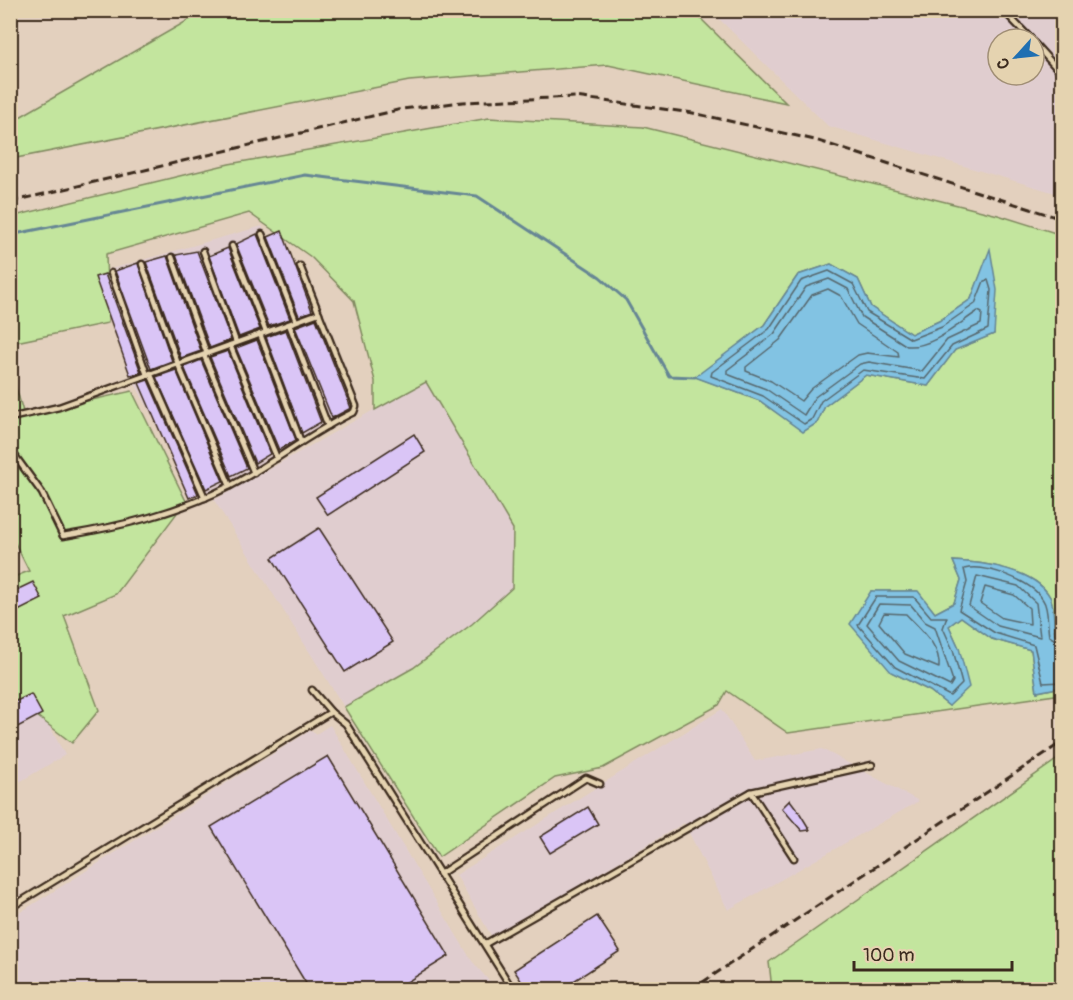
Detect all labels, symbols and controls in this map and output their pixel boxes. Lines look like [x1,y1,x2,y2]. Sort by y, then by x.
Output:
north arrow [986,27,1046,87]
text: С [992,54,1015,72]
scale bar [854,934,1012,972]
text: 100 m [863,944,915,967]

